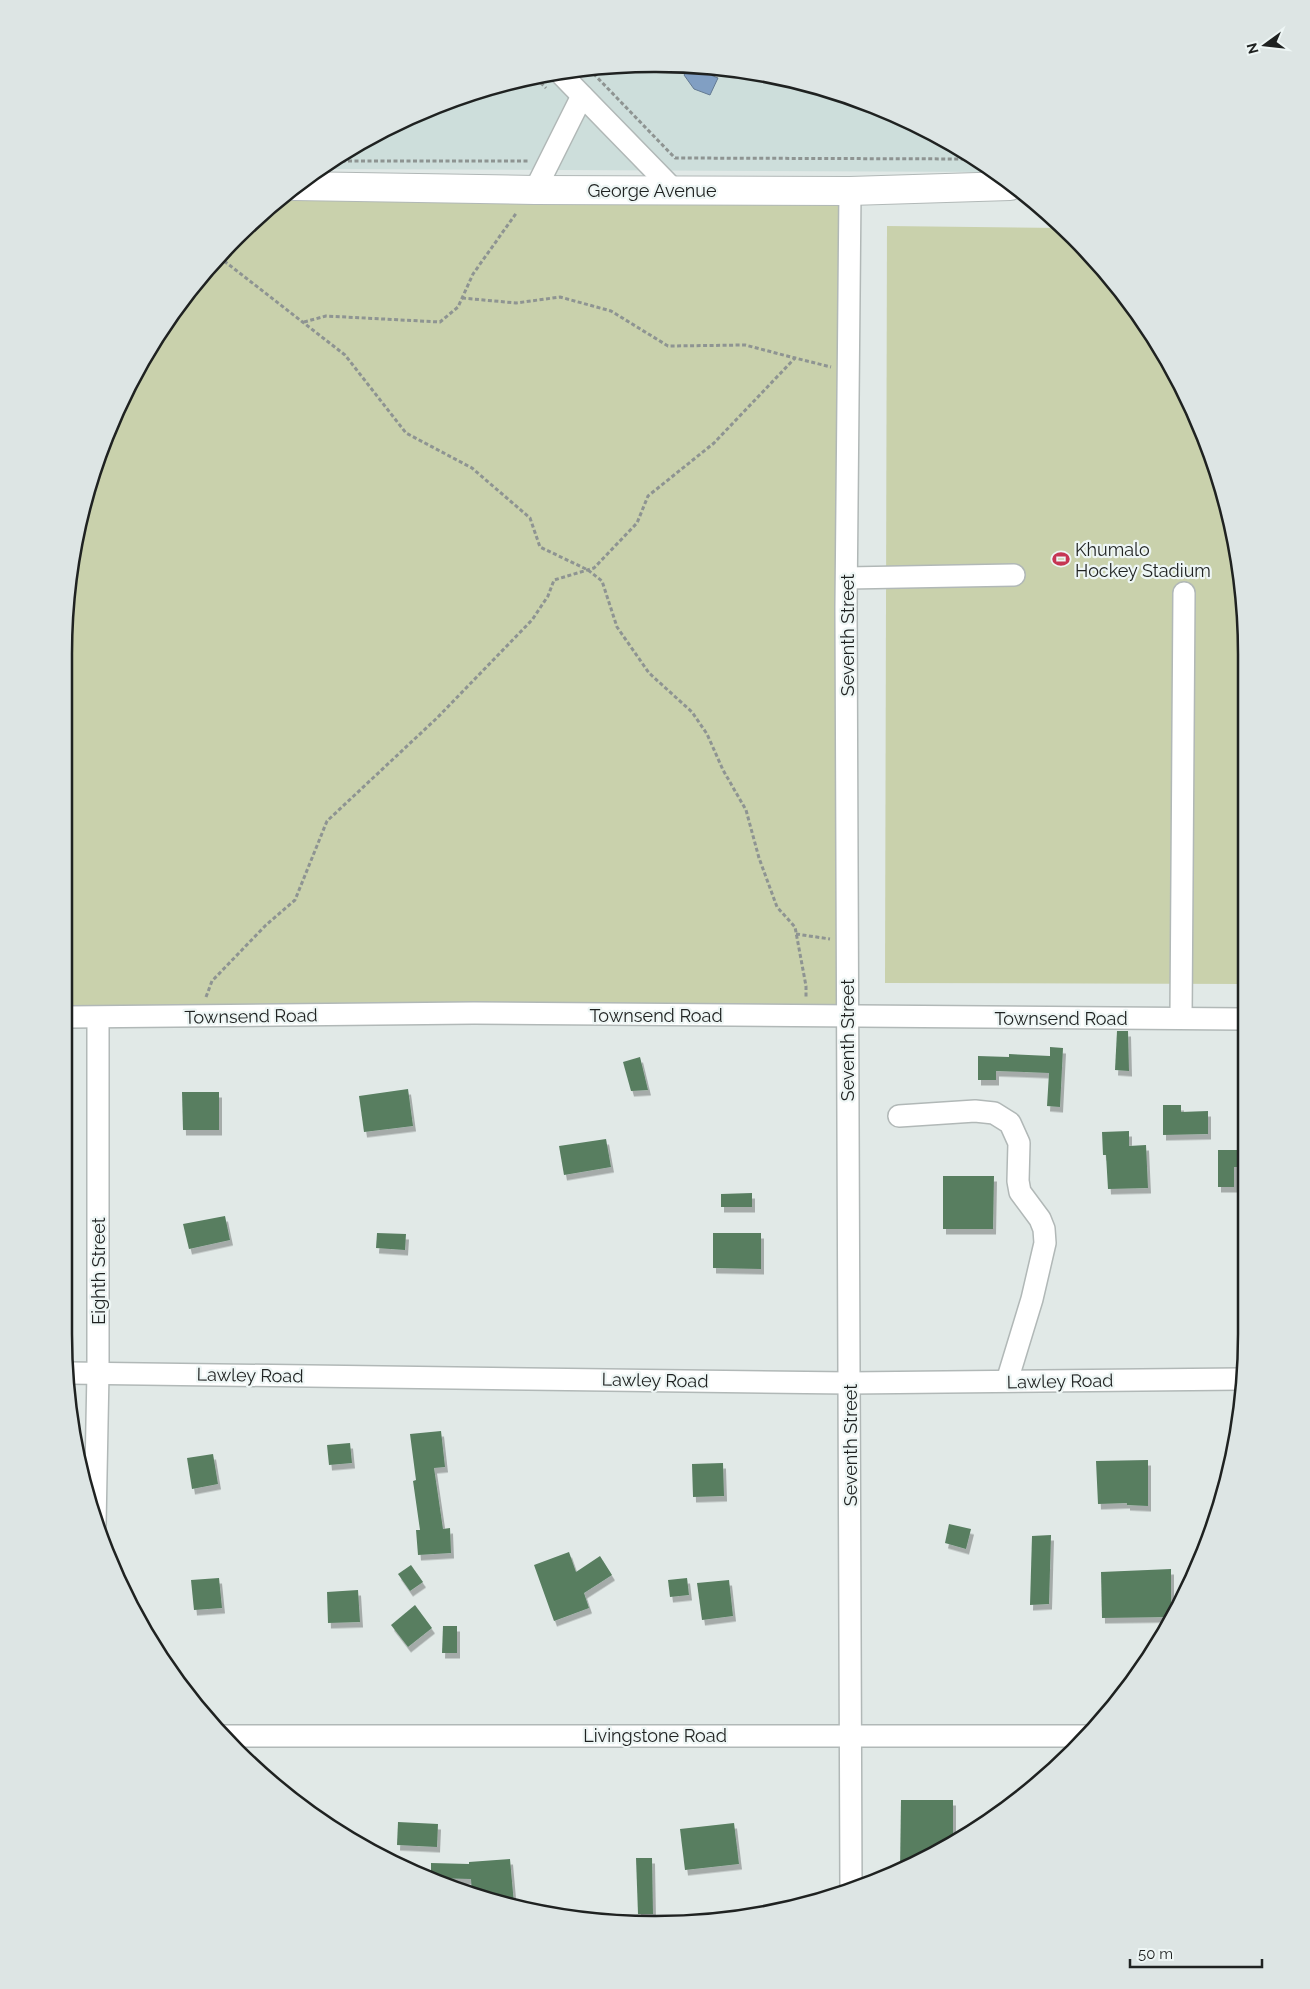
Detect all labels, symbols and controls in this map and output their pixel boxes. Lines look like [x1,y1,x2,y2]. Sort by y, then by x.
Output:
north arrow [1240,20,1290,70]
text: N [1243,41,1262,56]
street label: George Avenue [587,180,717,201]
place label: Khumalo Hockey Stadium [1075,539,1211,581]
sports icon: Khumalo Hockey Stadium [1051,549,1071,569]
street label: Seventh Street [837,574,858,696]
street label: Seventh Street [837,979,858,1101]
street label: Townsend Road [184,1004,318,1028]
street label: Townsend Road [589,1005,723,1026]
street label: Townsend Road [994,1008,1128,1029]
street label: Eighth Street [88,1217,109,1325]
street label: Lawley Road [196,1364,304,1386]
street label: Lawley Road [601,1369,709,1391]
street label: Lawley Road [1006,1370,1114,1392]
street label: Seventh Street [840,1384,861,1506]
street label: Livingstone Road [583,1725,727,1746]
scale bar [1130,1936,1262,1968]
text: 50 m [1138,1945,1173,1963]

